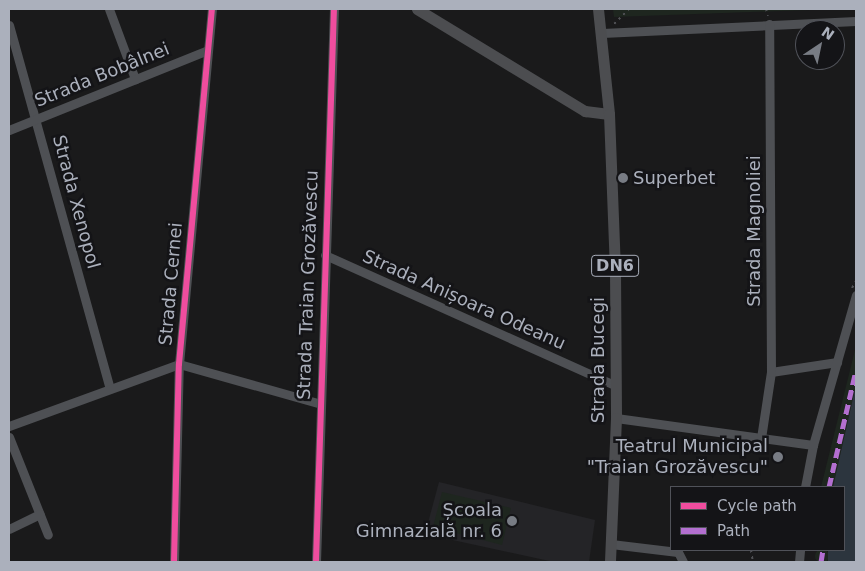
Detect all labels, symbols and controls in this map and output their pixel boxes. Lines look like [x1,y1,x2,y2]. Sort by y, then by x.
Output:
north arrow [795,20,845,70]
text: N [818,23,837,43]
street label: Strada Bobâlnei [31,38,173,112]
street label: Strada Xenopol [48,133,104,271]
street label: Strada Magnoliei [743,155,765,307]
place label: Superbet [633,167,715,189]
street label: Strada Traian Grozăvescu [293,170,323,400]
marker: Superbet [617,172,629,184]
street label: Strada Cernei [155,222,187,346]
street label: Strada Anișoara Odeanu [359,245,569,355]
road number: DN6 [590,252,640,280]
street label: Strada Bucegi [587,297,609,423]
place label: Teatrul Municipal "Traian Grozăvescu" [587,436,768,478]
marker: Teatrul Municipal "Traian Grozăvescu" [772,451,784,463]
legend [670,486,845,551]
text: Cycle path [717,497,797,515]
place label: Școala Gimnazială nr. 6 [356,500,502,542]
marker: Școala Gimnazială nr. 6 [506,515,518,527]
text: Path [717,522,750,540]

